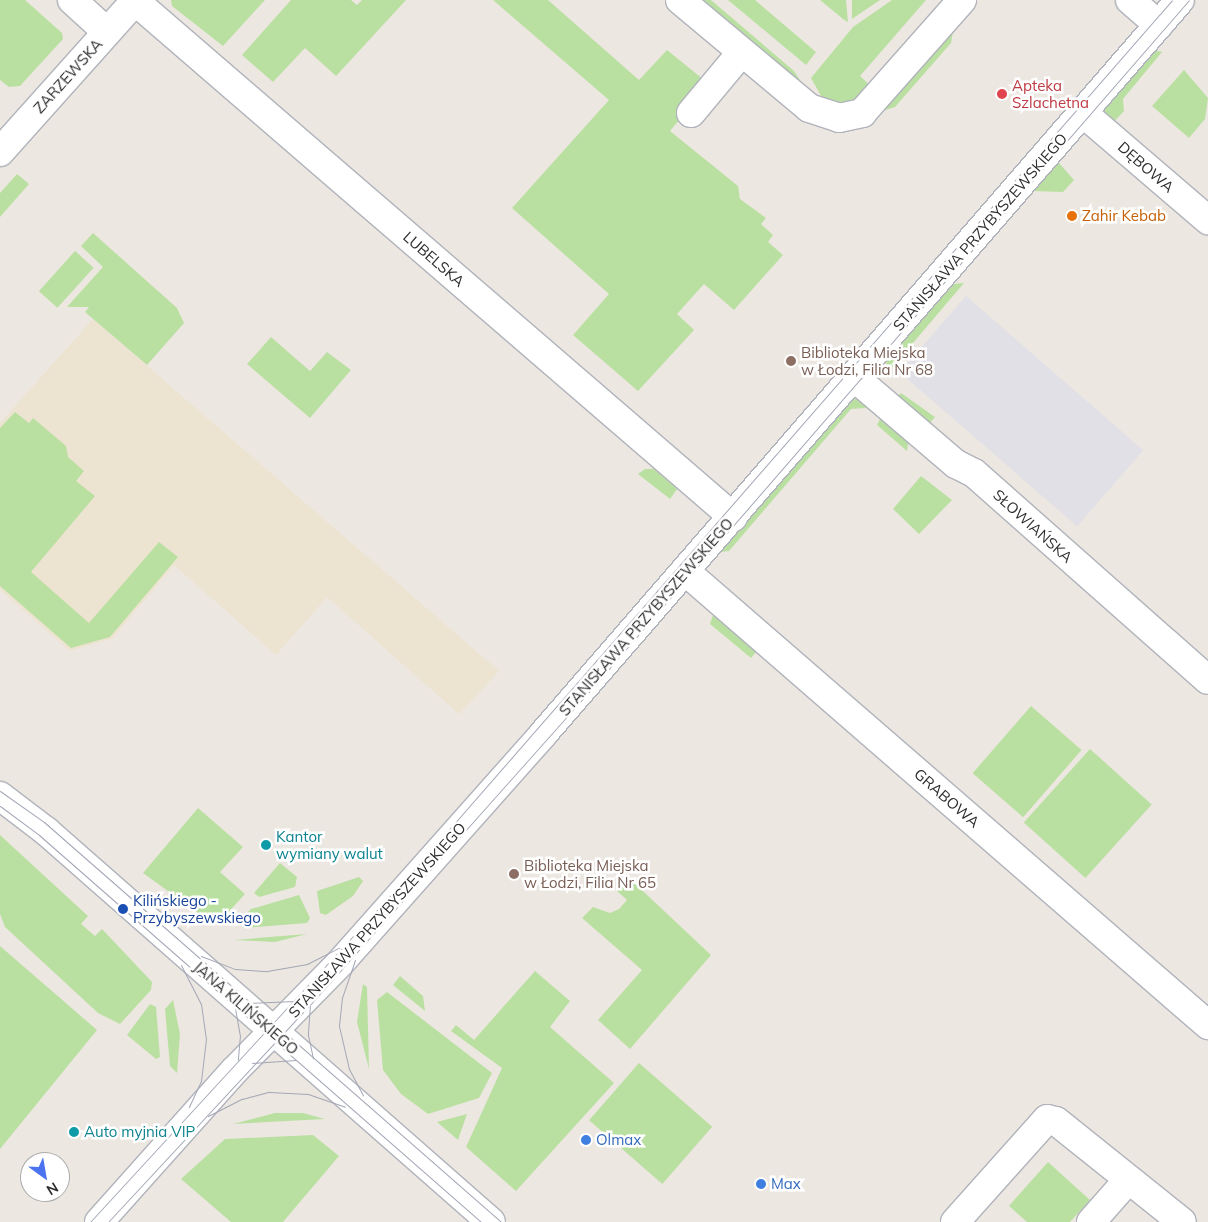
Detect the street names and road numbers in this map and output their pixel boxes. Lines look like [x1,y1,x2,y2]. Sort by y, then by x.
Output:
street label: ZARZEWSKA [30,35,106,117]
street label: STANISŁAWA PRZYBYSZEWSKIEGO [889,130,1071,334]
street label: DĘBOWA [1114,138,1178,196]
street label: LUBELSKA [400,228,468,290]
street label: SŁOWIAŃSKA [990,486,1076,566]
street label: STANISŁAWA PRZYBYSZEWSKIEGO [555,515,737,719]
street label: GRABOWA [911,765,983,831]
street label: STANISŁAWA PRZYBYSZEWSKIEGO [285,819,469,1021]
street label: JANA KILIŃSKIEGO [190,958,302,1058]

